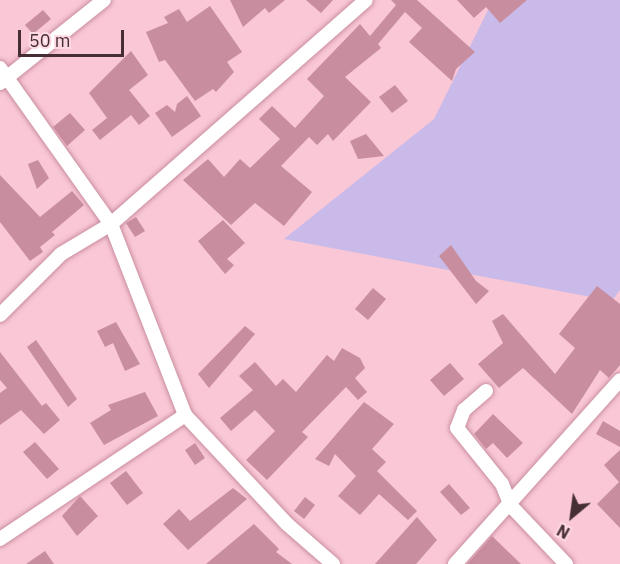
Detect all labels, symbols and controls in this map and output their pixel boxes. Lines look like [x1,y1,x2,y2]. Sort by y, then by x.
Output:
scale bar [21,18,128,56]
text: 50 m [29,29,71,52]
north arrow [542,486,602,546]
text: N [553,520,573,543]

